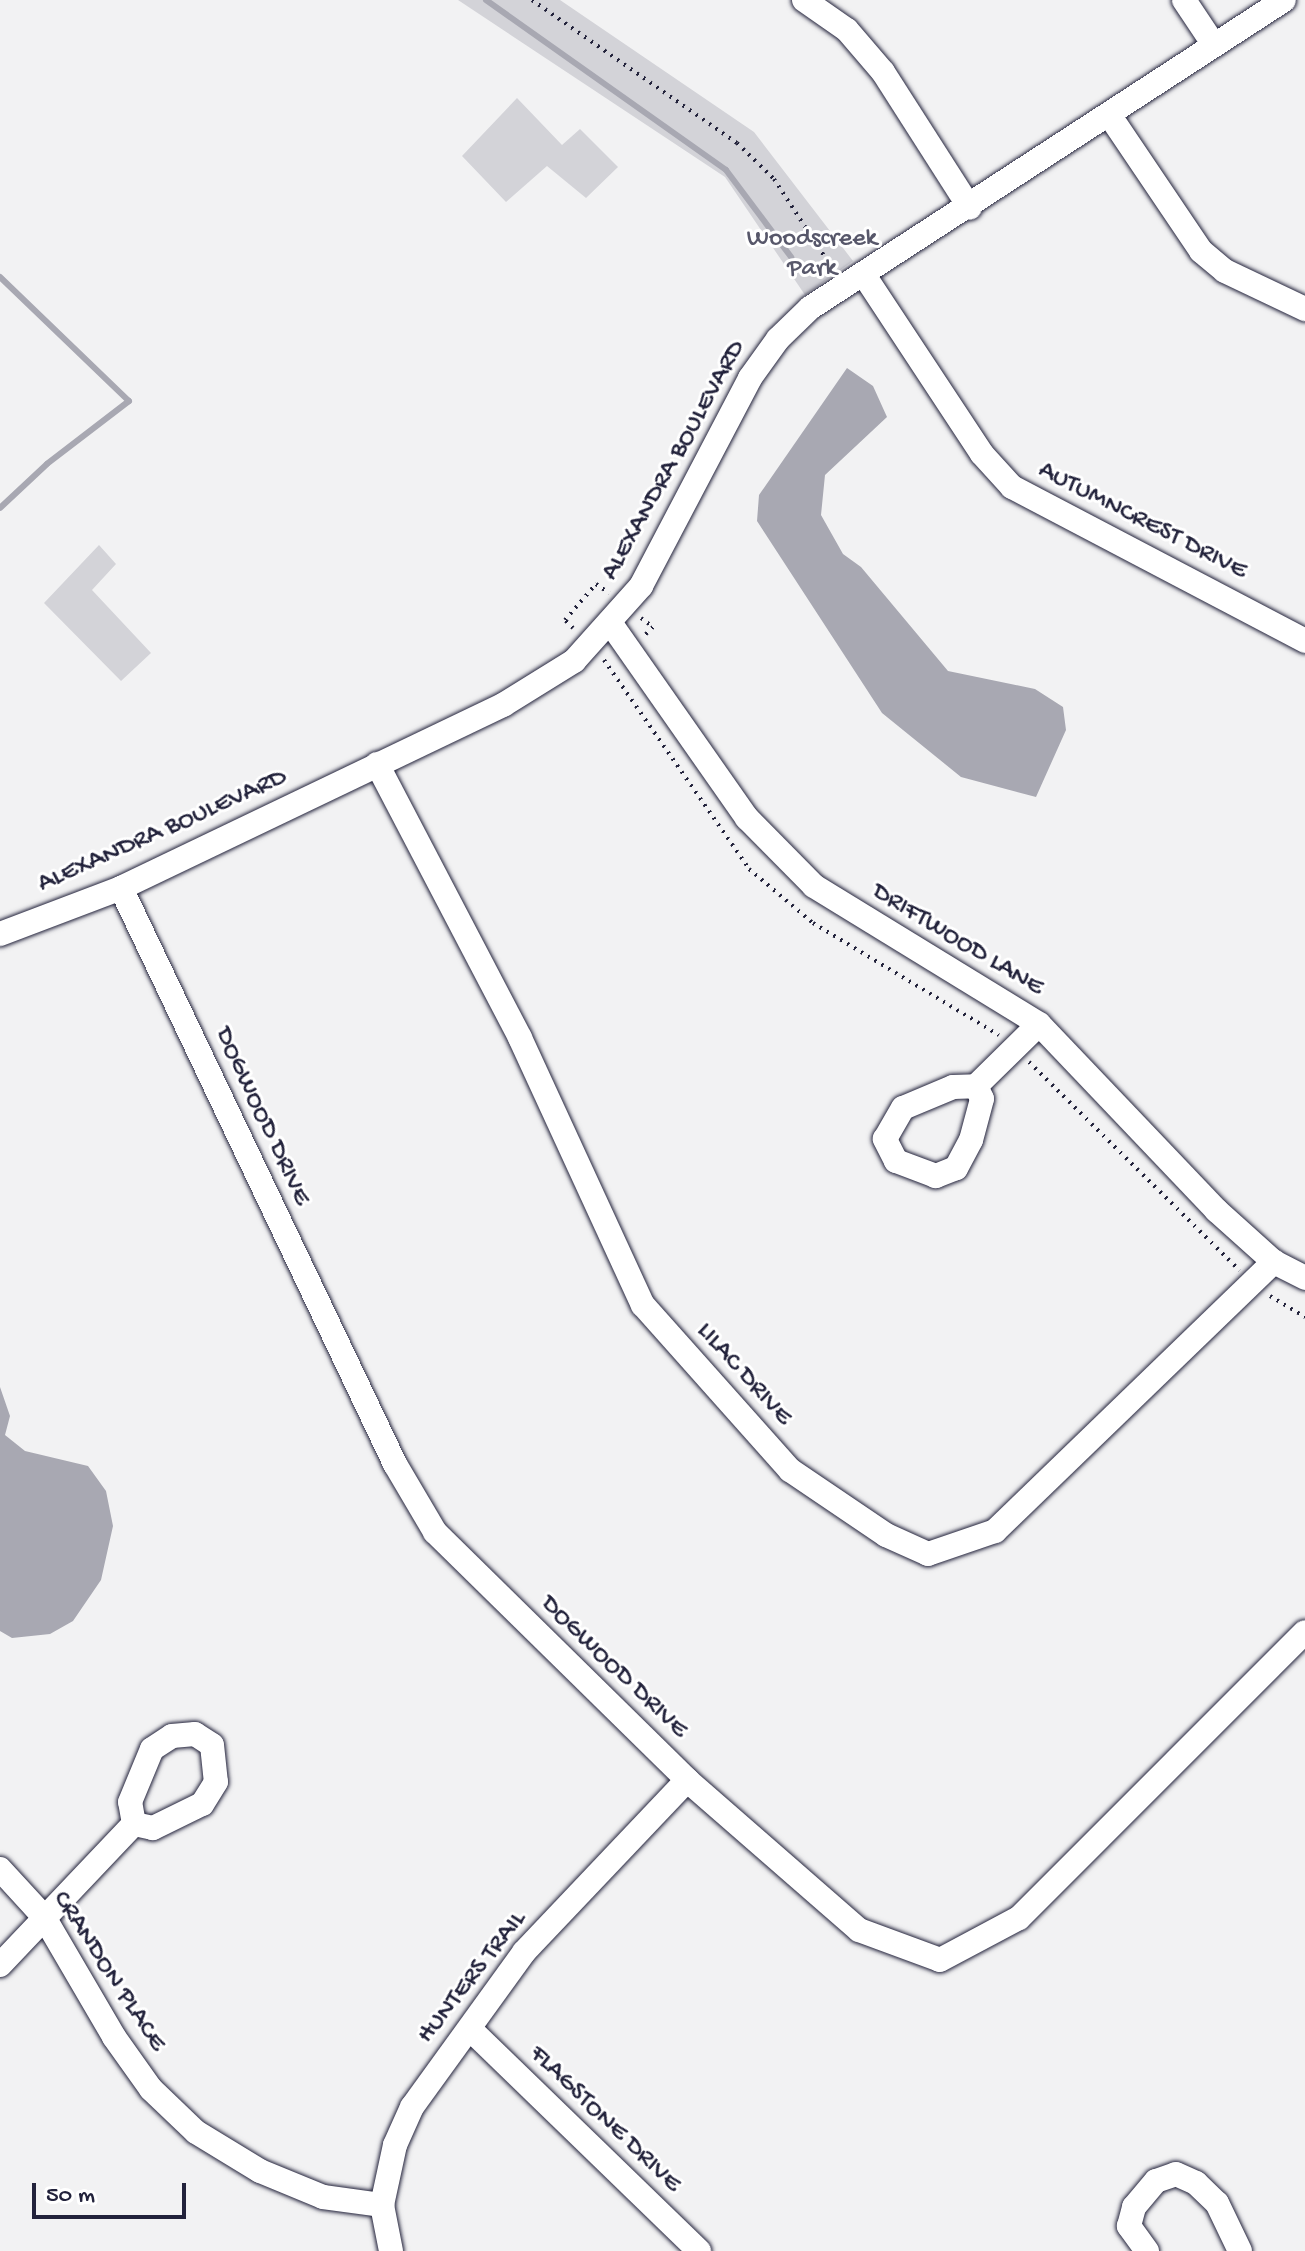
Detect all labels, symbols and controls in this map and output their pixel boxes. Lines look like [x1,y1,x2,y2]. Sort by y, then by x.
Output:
park label: Woodscreek Park [747,224,877,286]
street label: ALEXANDRA BOULEVARD [596,336,754,586]
street label: AUTUMNCREST DRIVE [1032,456,1252,588]
street label: ALEXANDRA BOULEVARD [34,763,292,901]
street label: DRIFTWOOD LANE [866,877,1048,1005]
street label: DOGWOOD DRIVE [206,1023,316,1211]
street label: LILAC DRIVE [688,1317,798,1433]
street label: DOGWOOD DRIVE [533,1590,693,1746]
street label: CRANDON PLACE [44,1886,172,2058]
street label: HUNTERS TRAIL [412,1906,534,2050]
street label: FLAGSTONE DRIVE [522,2040,686,2200]
scale bar [36,2167,190,2217]
text: 50 m [46,2182,95,2211]

